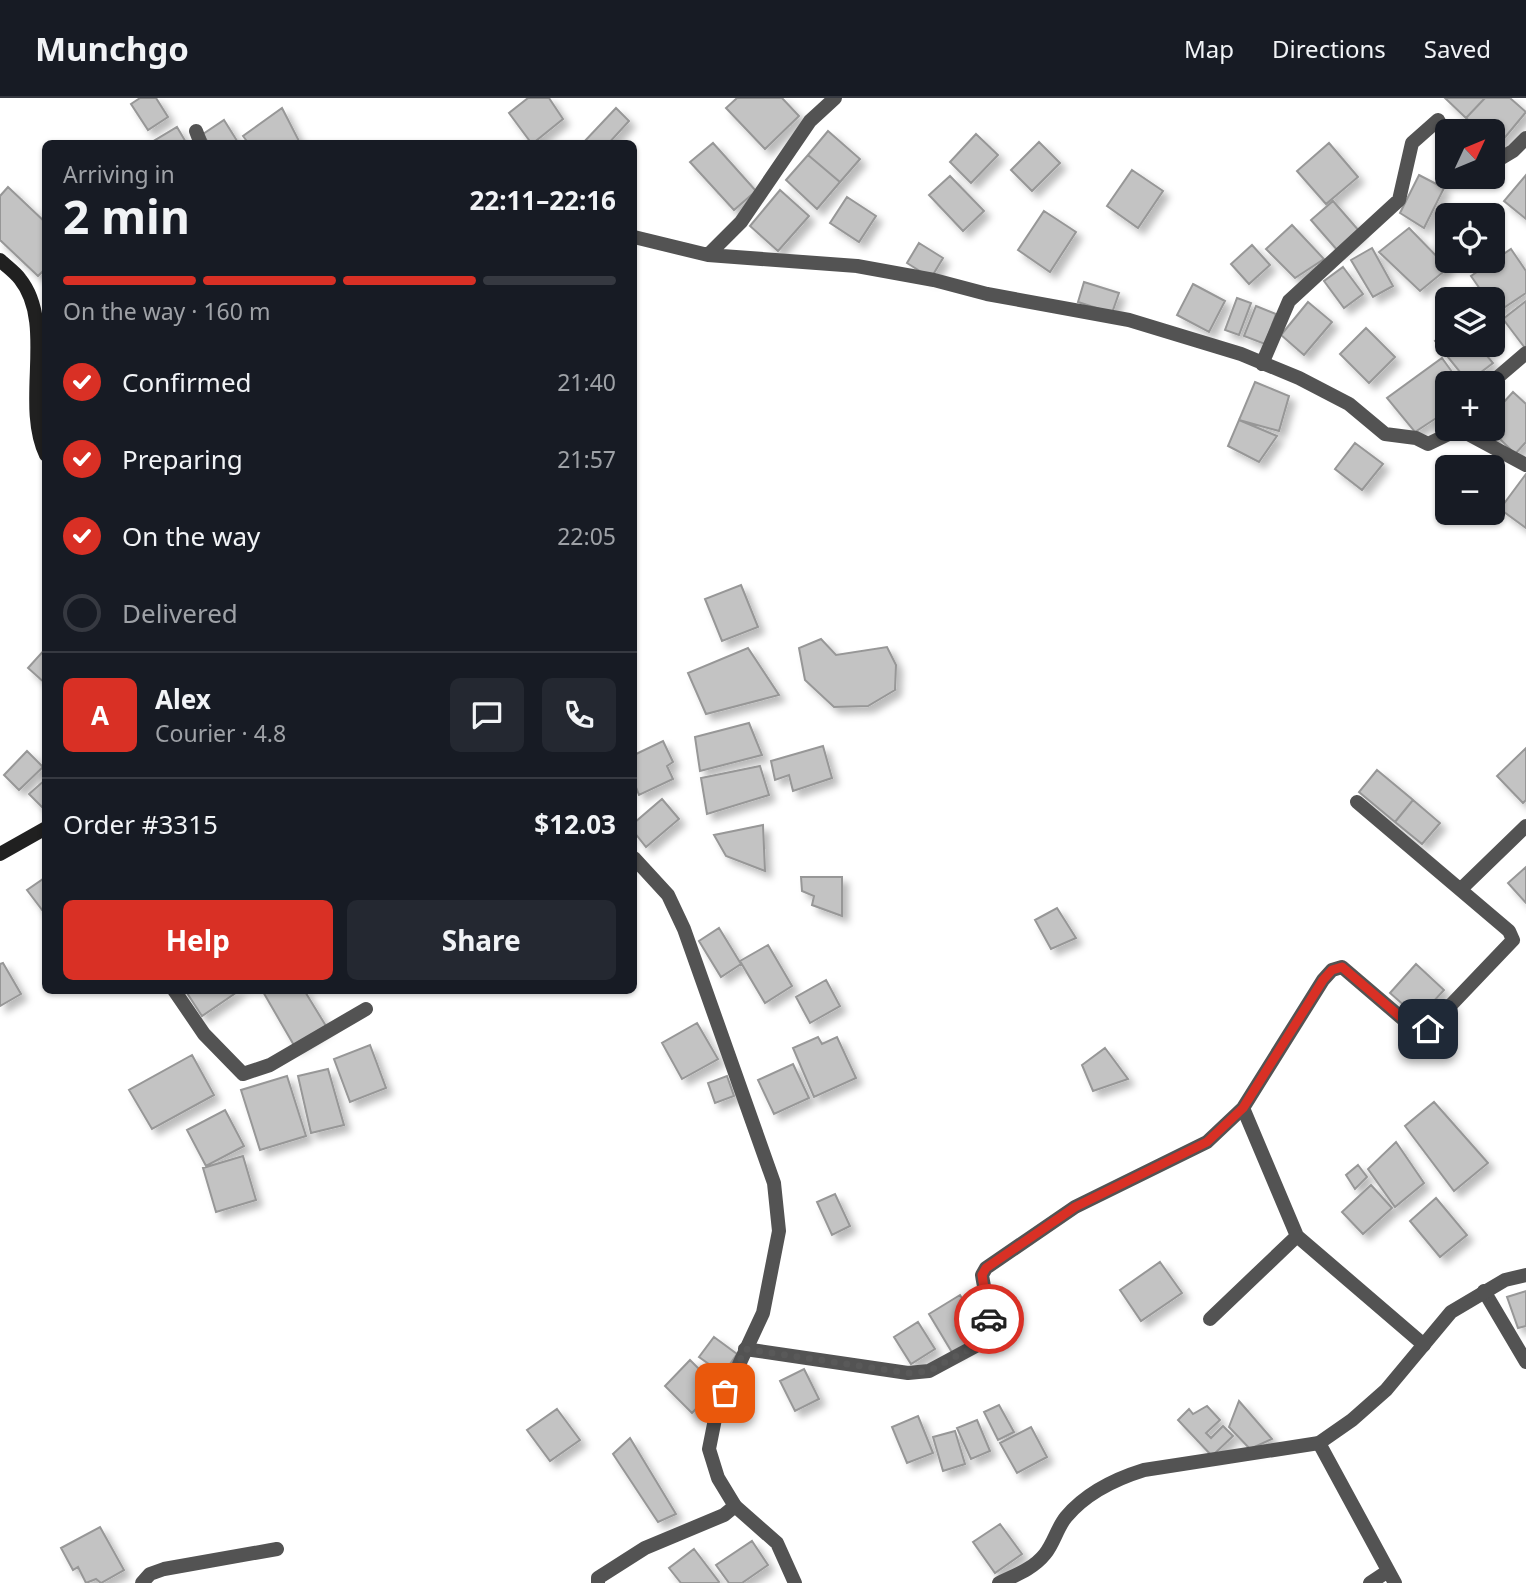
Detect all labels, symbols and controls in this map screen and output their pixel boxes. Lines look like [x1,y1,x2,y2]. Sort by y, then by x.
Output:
text: Munchgo [35,26,189,71]
text: Map [1184,32,1234,65]
text: Directions [1272,32,1386,65]
text: Saved [1424,32,1491,65]
north arrow [1435,119,1505,189]
map controls [1435,119,1505,525]
text: Arriving in [63,158,175,190]
text: 22:11–22:16 [469,182,616,218]
text: 2 min [63,185,190,247]
button: locate [1435,203,1505,273]
button: layers [1435,287,1505,357]
text: On the way · 160 m [63,295,270,327]
icon: check [63,363,101,401]
text: Confirmed [122,364,252,400]
text: 21:40 [557,366,616,398]
button: + [1435,371,1505,441]
icon: check [63,440,101,478]
text: Preparing [122,441,243,477]
text: 21:57 [557,443,616,475]
button: − [1435,455,1505,525]
icon: check [63,517,101,555]
text: On the way [122,518,260,554]
text: 22:05 [557,520,616,552]
text: Delivered [122,595,238,631]
button: chat [450,678,524,752]
button: phone [542,678,616,752]
text: Alex [155,681,211,717]
text: A [91,697,109,733]
text: Courier · 4.8 [155,717,286,749]
text: Order #3315 [63,806,218,842]
text: $12.03 [534,806,616,842]
button: Help [63,900,333,980]
button: Share [347,900,616,980]
pin [1398,999,1458,1059]
icon: home [1409,1010,1447,1048]
courier [954,1284,1024,1354]
icon: car [970,1300,1008,1338]
pin [695,1363,755,1423]
icon: bag [706,1374,744,1412]

